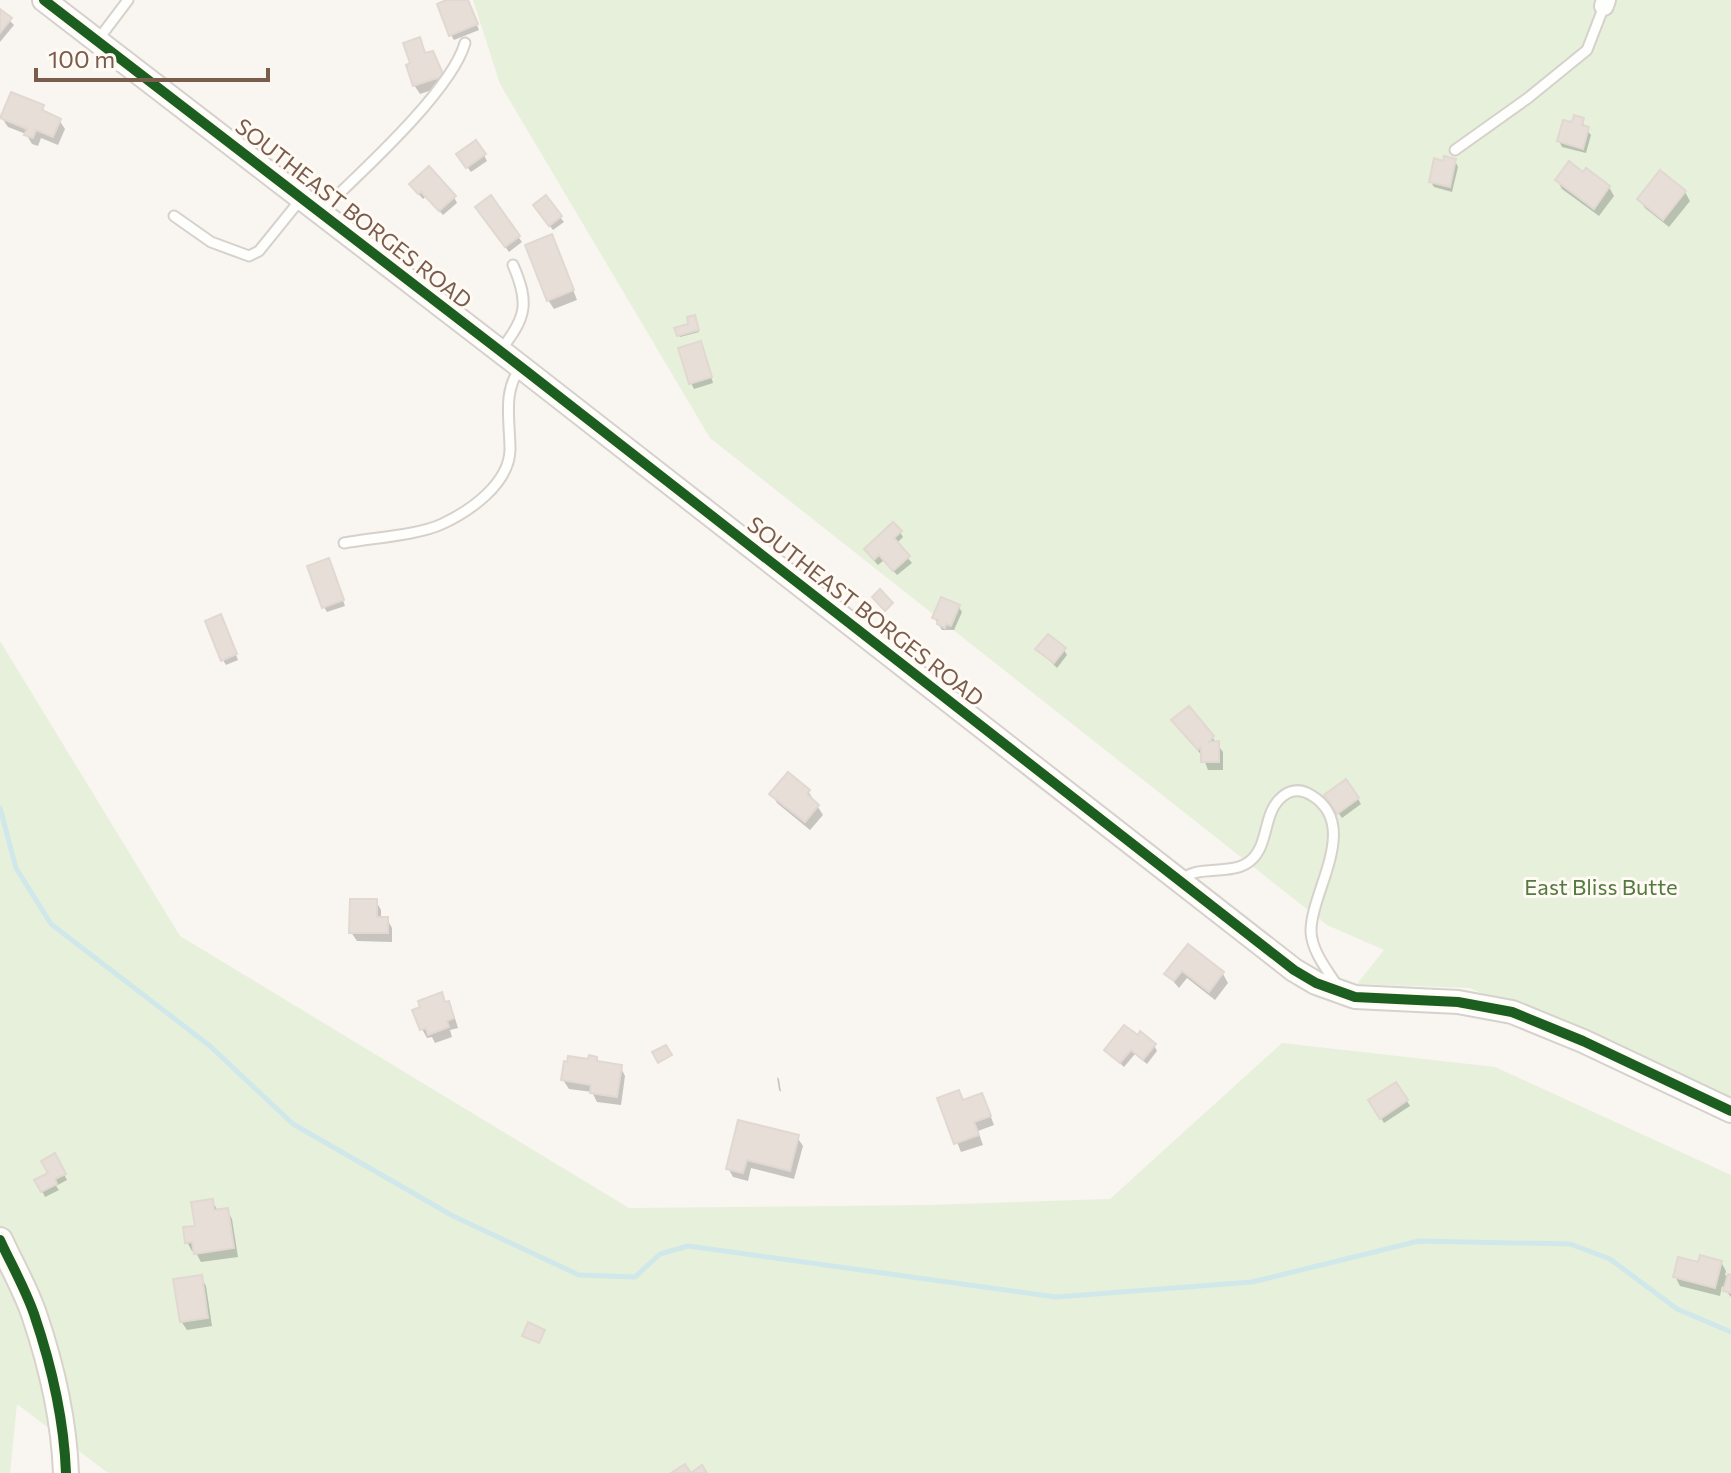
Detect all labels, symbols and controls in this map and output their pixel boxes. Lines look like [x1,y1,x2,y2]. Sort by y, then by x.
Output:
scale bar [36,32,268,82]
text: 100 m [48,44,115,73]
street label: SOUTHEAST BORGES ROAD [230,112,478,314]
street label: SOUTHEAST BORGES ROAD [742,510,990,712]
park label: East Bliss Butte [1524,873,1678,900]

